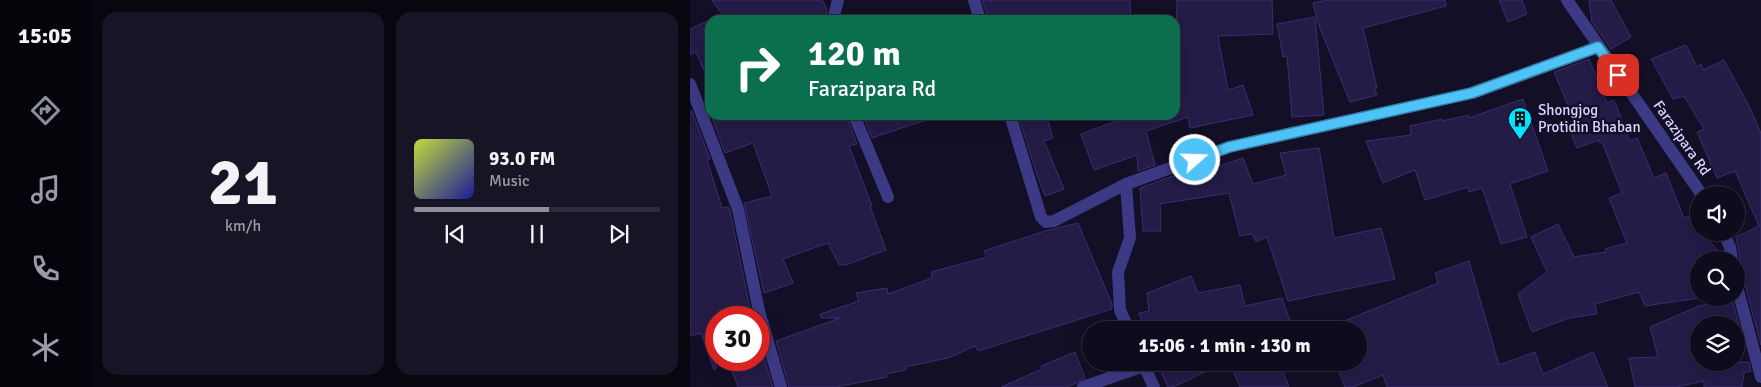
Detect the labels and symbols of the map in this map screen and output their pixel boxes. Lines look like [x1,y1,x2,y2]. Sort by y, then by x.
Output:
pin [1597,54,1639,96]
street label: Farazipara Rd [1650,97,1714,179]
place label: Shongjog Protidin Bhaban [1538,101,1641,136]
building icon: Shongjog Protidin Bhaban [1507,106,1533,140]
position arrow [1168,133,1220,185]
speed limit sign: 30 [705,306,770,371]

